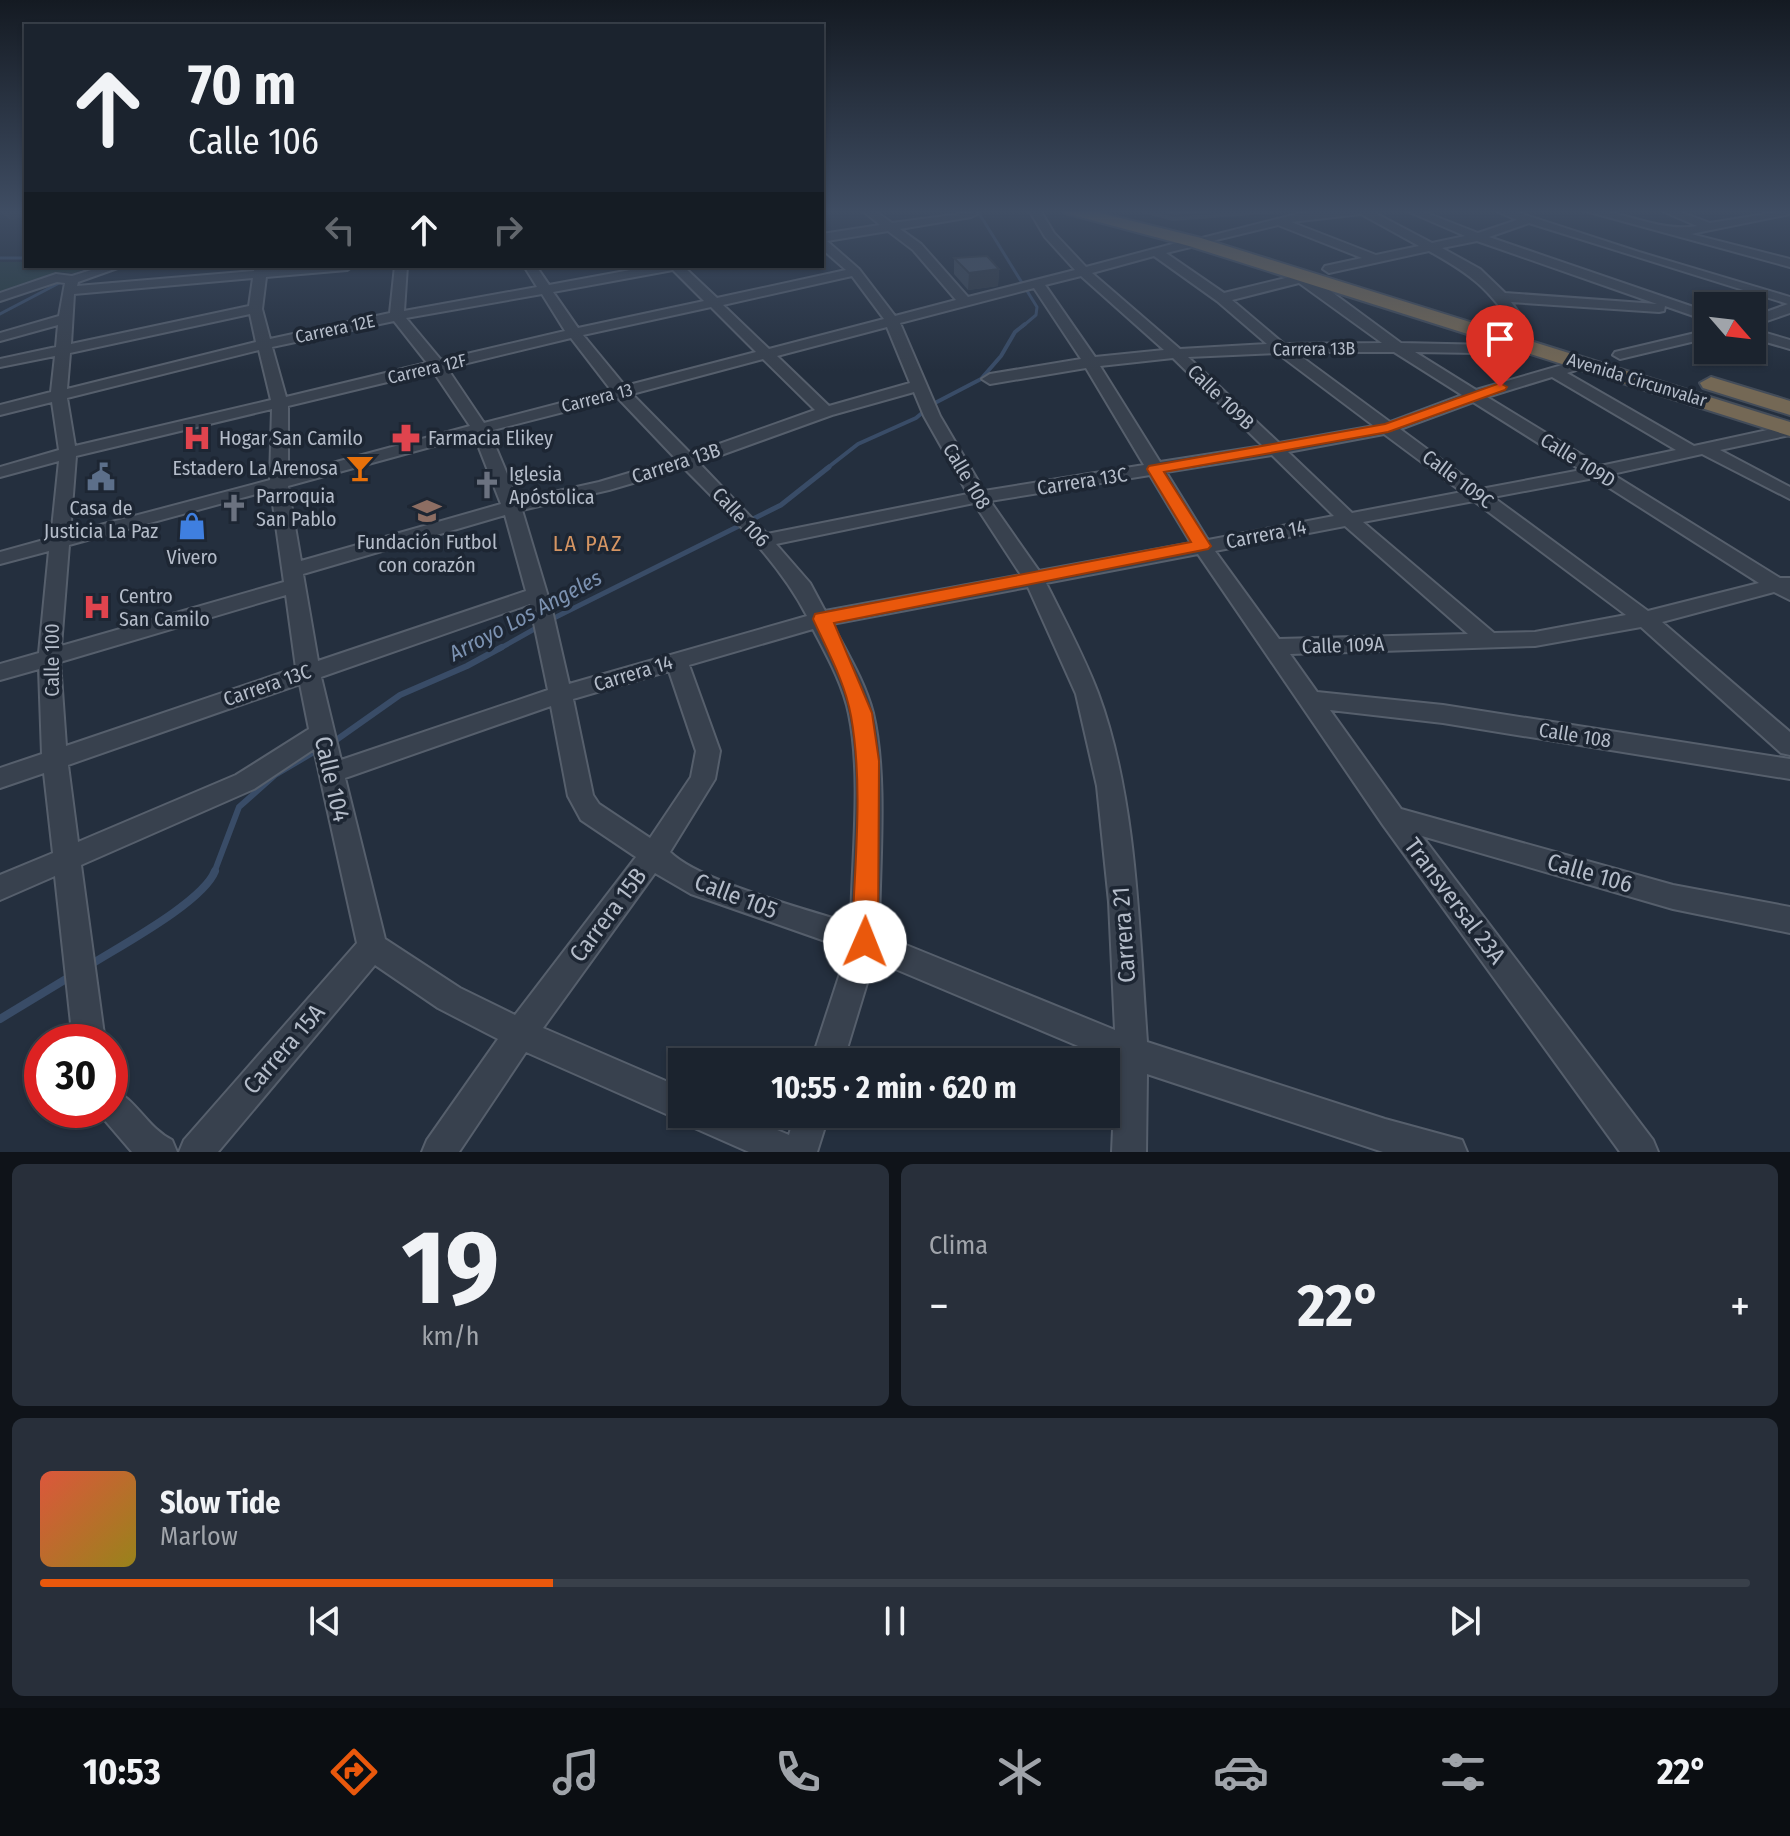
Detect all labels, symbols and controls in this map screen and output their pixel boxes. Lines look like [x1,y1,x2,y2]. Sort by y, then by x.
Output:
text: 70 m [188,52,296,119]
icon: ahead [56,56,160,160]
text: Calle 106 [188,120,319,164]
icon: left [318,208,362,252]
icon: ahead [402,208,446,252]
icon: right [486,208,530,252]
north arrow [1694,292,1766,364]
map controls [1694,292,1766,364]
pin [1466,305,1534,387]
street label: Carrera 12E [293,310,377,348]
icon: arrive [1478,317,1522,361]
street label: Carrera 13B [1273,337,1356,361]
street label: Avenida Circunvalar [1564,348,1710,412]
street label: Carrera 12F [385,349,469,389]
street label: Calle 109B [1183,359,1259,435]
street label: Carrera 13 [559,379,635,417]
hospital icon: Hogar San Camilo [182,423,212,453]
pharmacy icon: Farmacia Elikey [391,423,421,453]
place label: Hogar San Camilo [219,426,363,450]
place label: Farmacia Elikey [428,426,553,450]
street label: Calle 109D [1536,428,1620,492]
street label: Carrera 13B [629,437,723,489]
street label: Calle 108 [938,439,996,513]
street label: Calle 109C [1418,445,1498,513]
bar icon: Estadero La Arenosa [345,453,375,483]
place label: Estadero La Arenosa [172,456,338,480]
public building icon: Casa de Justicia La Paz [86,462,116,492]
place label: Iglesia Apóstolica [509,462,594,509]
street label: Carrera 13C [1035,462,1129,500]
church icon: Iglesia Apóstolica [472,470,502,500]
street label: Calle 106 [707,482,775,552]
place label: Parroquia San Pablo [256,484,337,531]
church icon: Parroquia San Pablo [219,493,249,523]
place label: Casa de Justicia La Paz [44,496,158,543]
school or university icon: Fundación Futbol con corazón [412,496,442,526]
shop icon: Vivero [177,511,207,541]
street label: Carrera 14 [1224,514,1309,554]
place label: Fundación Futbol con corazón [357,530,497,577]
district label: LA PAZ [553,530,623,557]
place label: Vivero [167,545,217,569]
water label: Arroyo Los Angeles [443,564,606,668]
place label: Centro San Camilo [119,584,210,631]
hospital icon: Centro San Camilo [82,592,112,622]
street label: Calle 100 [40,623,64,697]
street label: Calle 109A [1301,632,1385,658]
street label: Carrera 14 [591,650,676,696]
street label: Carrera 13C [220,659,314,711]
street label: Calle 108 [1537,717,1613,753]
street label: Calle 104 [309,733,355,825]
street label: Transversal 23A [1399,833,1512,970]
street label: Calle 106 [1544,848,1636,898]
street label: Carrera 15B [564,863,652,967]
street label: Calle 105 [691,867,781,925]
street label: Carrera 21 [1107,886,1141,984]
position arrow [823,900,907,984]
street label: Carrera 15A [237,998,331,1100]
speed limit sign: 30 [24,1024,128,1128]
text: 10:55 · 2 min · 620 m [771,1070,1017,1106]
text: 19 [402,1206,499,1331]
text: Clima [929,1230,988,1261]
text: 22° [1298,1270,1381,1342]
text: − [929,1280,949,1333]
text: + [1730,1280,1750,1333]
text: km/h [422,1321,479,1352]
text: Slow Tide [160,1485,281,1521]
text: Marlow [160,1521,238,1552]
icon: previous [303,1599,347,1643]
icon: pause [873,1599,917,1643]
icon: next [1443,1599,1487,1643]
icon: directions [326,1744,382,1800]
icon: music [548,1744,604,1800]
icon: phone [770,1744,826,1800]
icon: climate [992,1744,1048,1800]
icon: car [1213,1744,1269,1800]
icon: filters [1435,1744,1491,1800]
text: 10:53 [83,1750,161,1794]
text: 22° [1657,1750,1707,1794]

